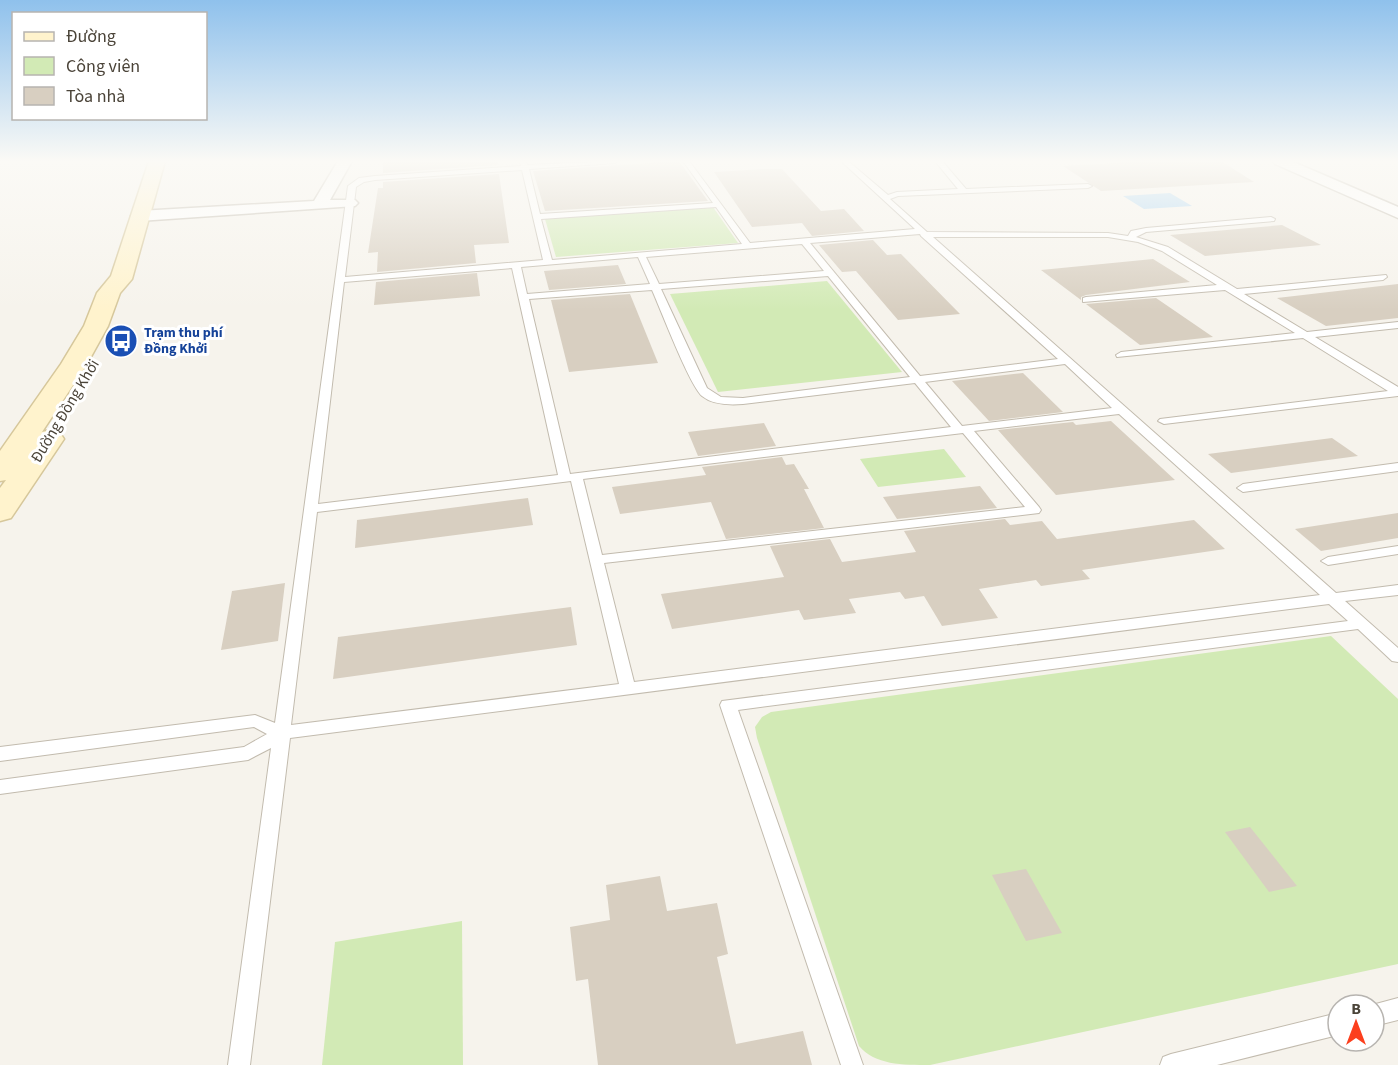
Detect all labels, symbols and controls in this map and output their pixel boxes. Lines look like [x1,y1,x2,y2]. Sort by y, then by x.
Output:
legend [12,12,207,120]
text: Đường [66,24,116,49]
text: Công viên [66,54,140,79]
text: Tòa nhà [66,84,125,109]
bus stop icon: Trạm thu phí Đồng Khởi [103,323,139,359]
place label: Trạm thu phí Đồng Khởi [144,323,224,359]
street label: Đường Đồng Khởi [25,355,105,467]
north arrow [1326,993,1386,1053]
text: B [1351,998,1361,1020]

